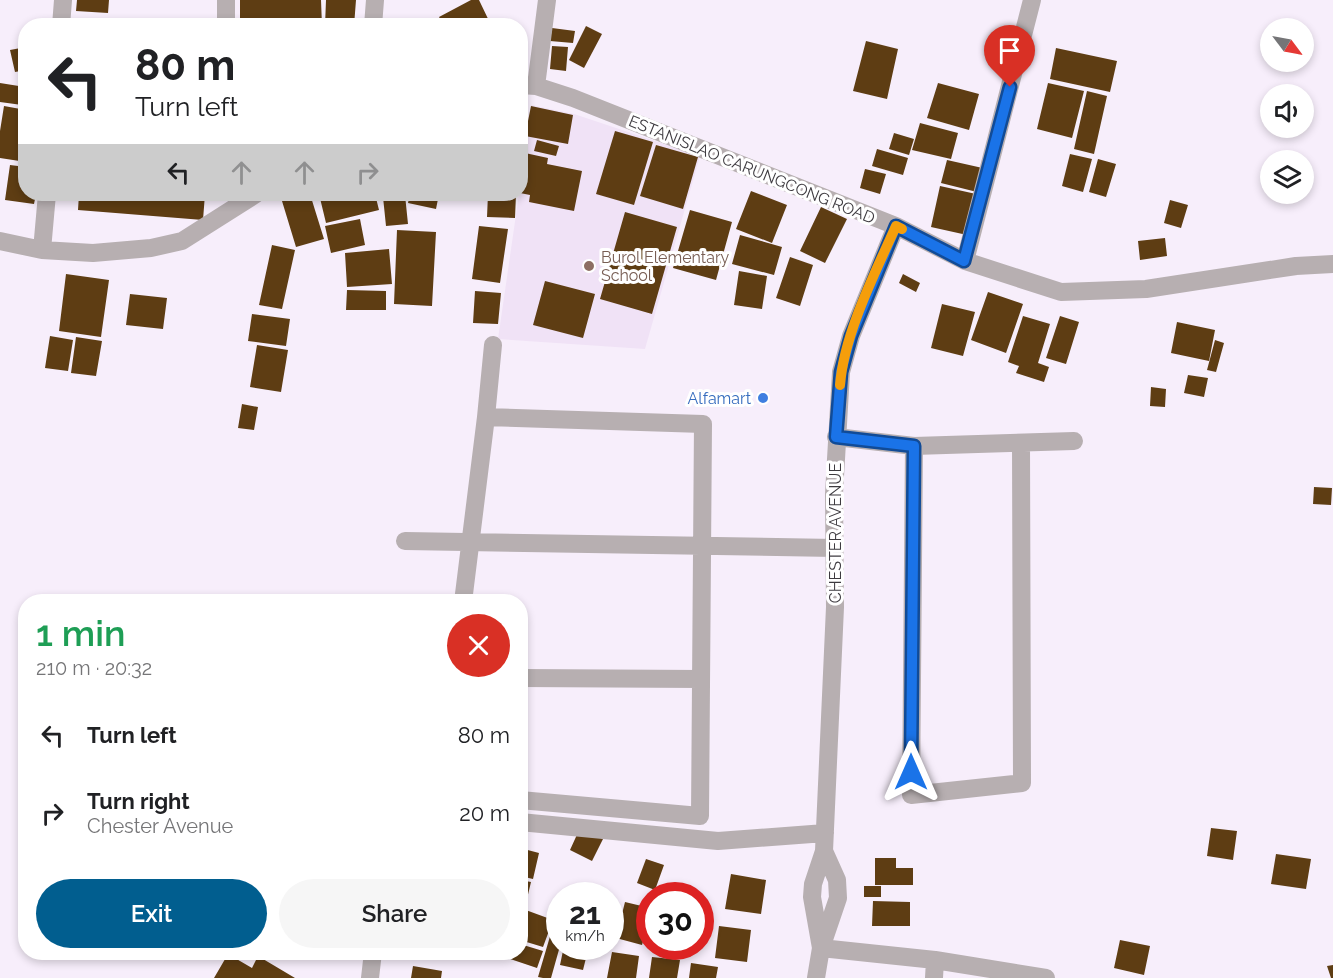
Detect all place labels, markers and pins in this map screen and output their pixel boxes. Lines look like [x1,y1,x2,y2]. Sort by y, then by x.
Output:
pin [984,25,1035,87]
place label: Burol Elementary School [601,248,730,285]
marker: Burol Elementary School [582,259,596,273]
place label: Alfamart [687,389,752,408]
marker: Alfamart [756,391,770,405]

